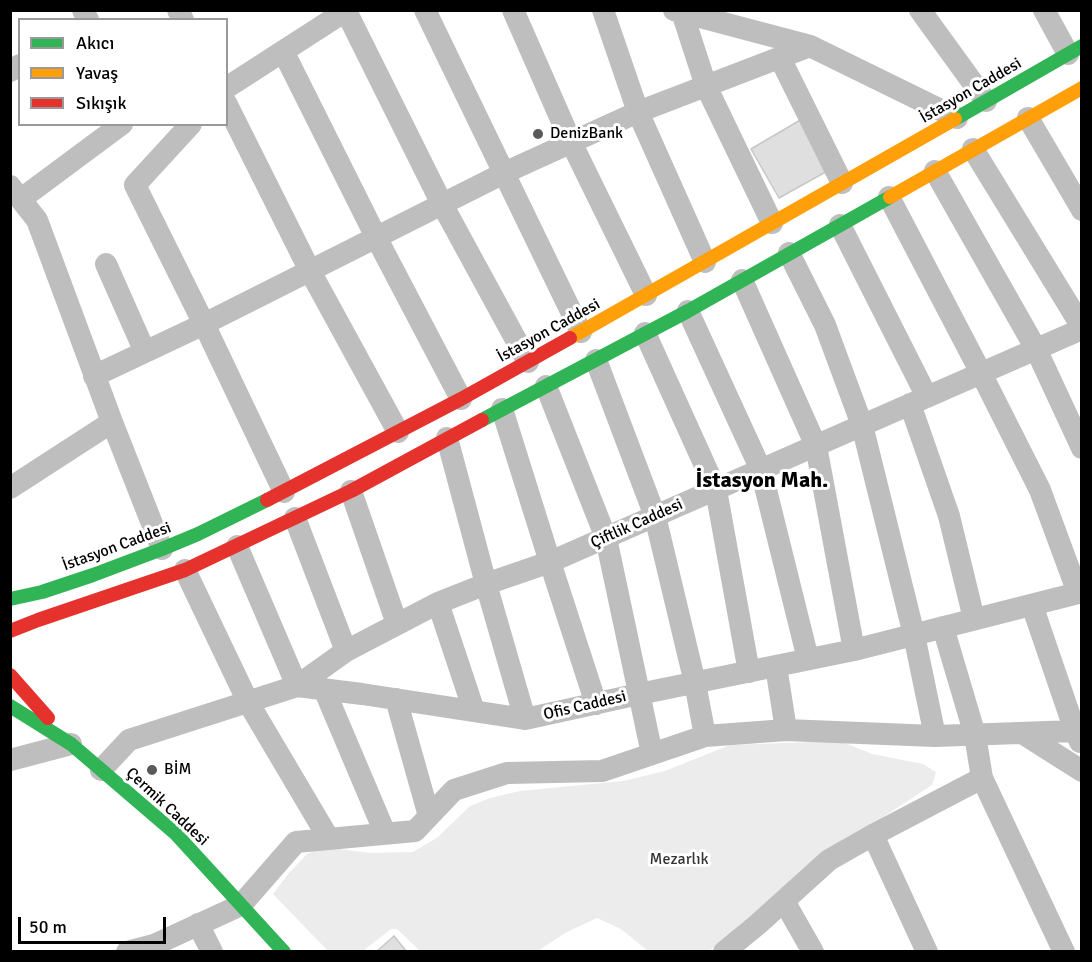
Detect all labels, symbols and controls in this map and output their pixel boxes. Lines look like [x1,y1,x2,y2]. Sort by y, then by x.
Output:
legend [18,18,228,126]
text: Akıcı [76,32,114,54]
street label: İstasyon Caddesi [917,54,1025,128]
text: Yavaş [76,62,118,84]
text: Sıkışık [76,92,126,114]
place label: DenizBank [550,124,623,144]
marker: DenizBank [531,127,545,141]
street label: İstasyon Caddesi [494,295,604,367]
district label: İstasyon Mah. [696,468,828,494]
street label: Çiftlik Caddesi [588,495,686,553]
street label: İstasyon Caddesi [60,518,174,576]
street label: Ofis Caddesi [542,687,628,725]
place label: BİM [164,760,191,780]
marker: BİM [145,763,159,777]
street label: Çermik Caddesi [122,764,212,850]
park label: Mezarlık [649,850,709,870]
scale bar [21,905,170,943]
text: 50 m [29,916,67,938]

